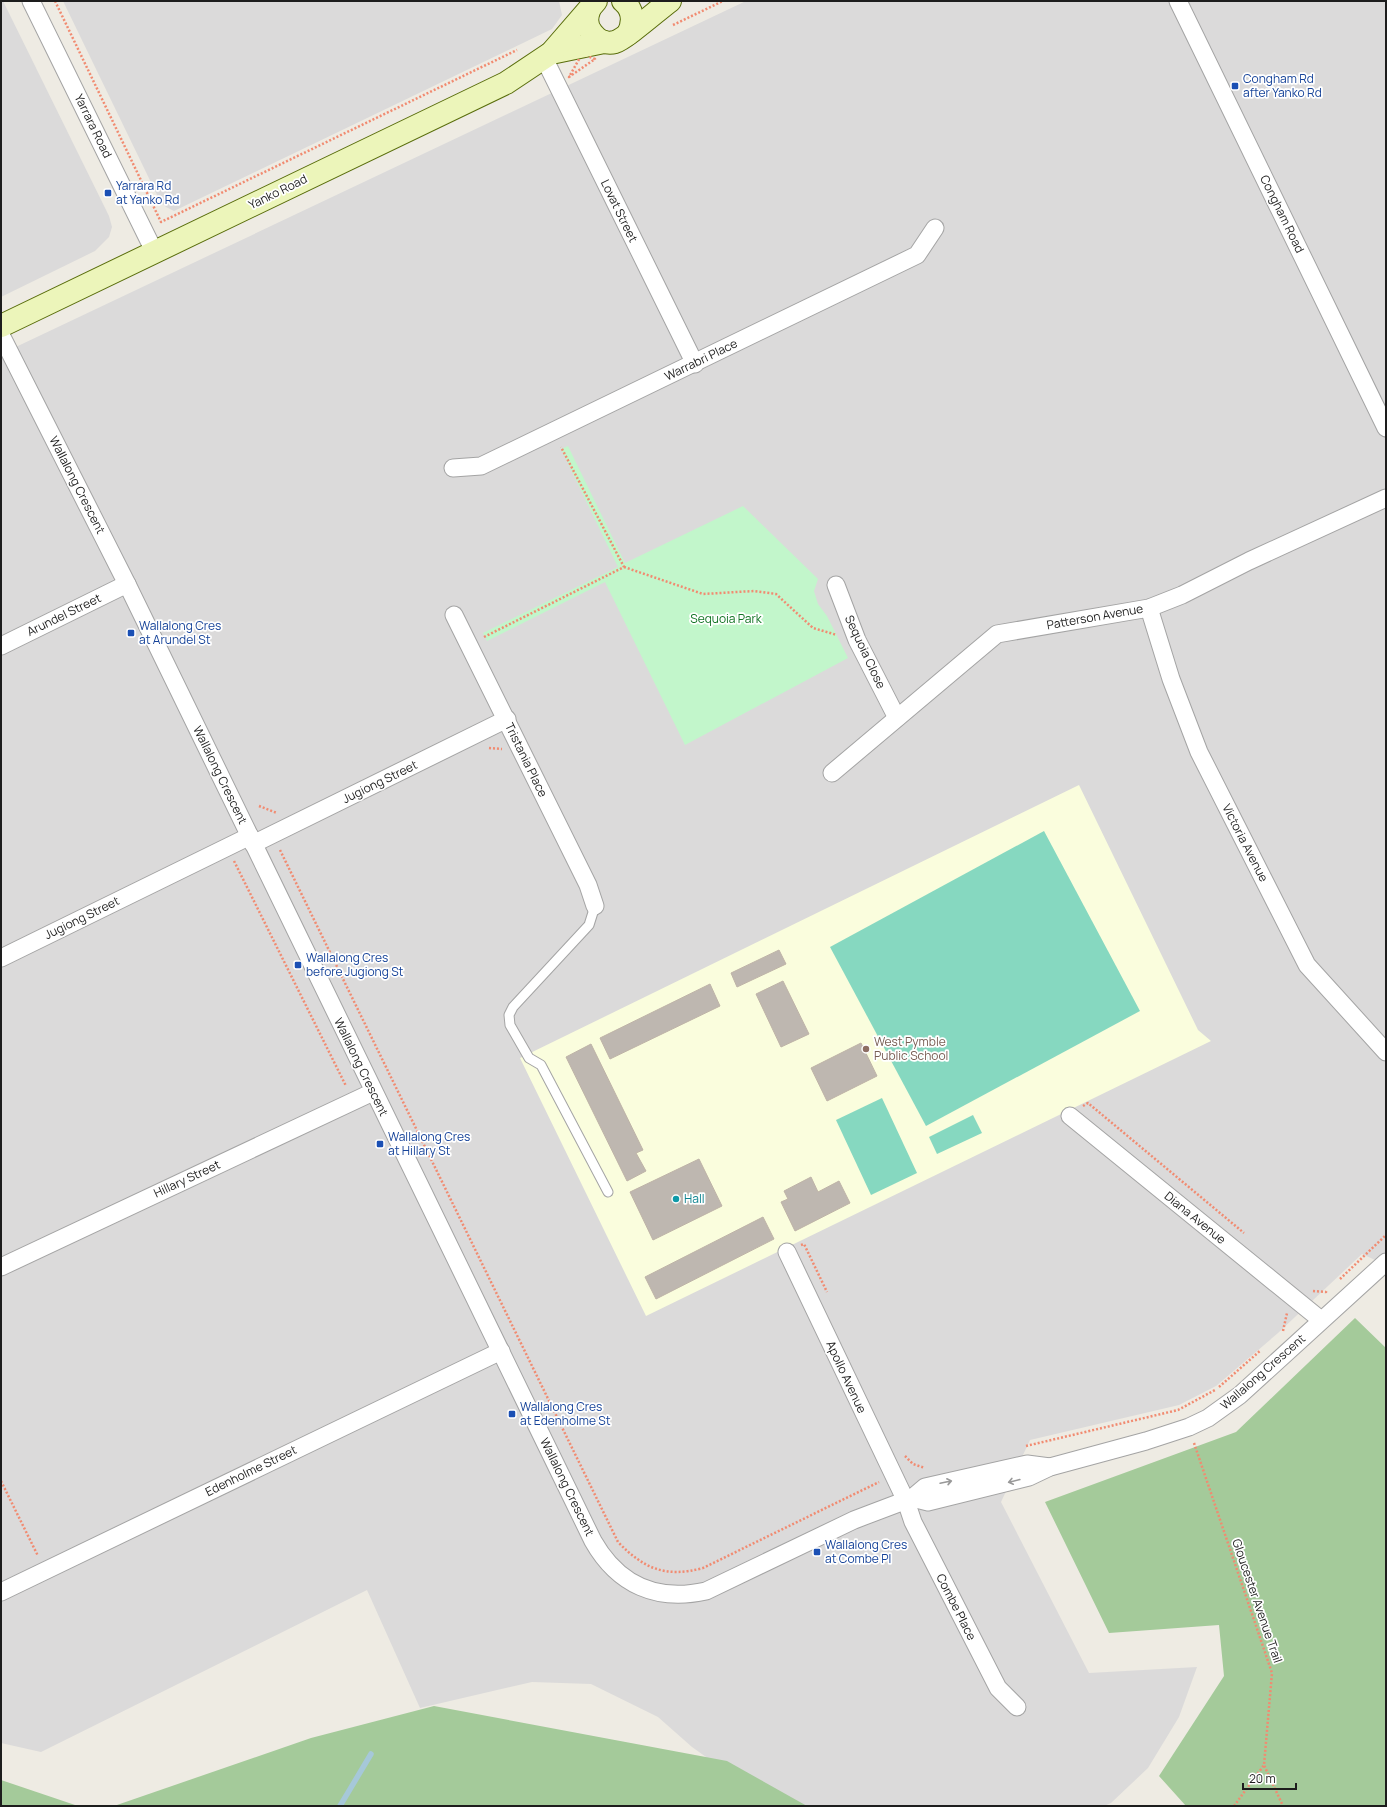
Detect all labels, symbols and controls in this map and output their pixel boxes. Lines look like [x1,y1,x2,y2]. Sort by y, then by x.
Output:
place label: Congham Rd after Yanko Rd [1243,70,1322,101]
marker: Congham Rd after Yanko Rd [1230,81,1240,91]
street label: Yarrara Road [71,91,116,161]
street label: Yanko Road [246,170,310,213]
street label: Congham Road [1256,172,1309,256]
place label: Yarrara Rd at Yanko Rd [116,177,179,208]
street label: Lovat Street [597,177,642,245]
marker: Yarrara Rd at Yanko Rd [103,188,113,198]
street label: Warrabri Place [661,335,740,385]
street label: Wallalong Crescent [45,433,110,537]
street label: Arundel Street [24,589,104,640]
street label: Patterson Avenue [1045,600,1144,633]
park label: Sequoia Park [690,610,763,627]
street label: Sequoia Close [841,612,890,691]
place label: Wallalong Cres at Arundel St [139,617,221,648]
marker: Wallalong Cres at Arundel St [126,628,136,638]
street label: Tristania Place [501,720,552,800]
street label: Wallalong Crescent [189,723,252,827]
street label: Jugiong Street [339,756,420,807]
street label: Victoria Avenue [1218,801,1272,885]
street label: Jugiong Street [41,892,122,943]
place label: Wallalong Cres before Jugiong St [306,949,404,980]
marker: Wallalong Cres before Jugiong St [293,960,303,970]
street label: Wallalong Crescent [330,1015,393,1119]
place label: West Pymble Public School [874,1033,948,1064]
marker: West Pymble Public School [861,1044,871,1054]
place label: Wallalong Cres at Hillary St [388,1128,470,1159]
marker: Wallalong Cres at Hillary St [375,1139,385,1149]
street label: Hillary Street [151,1156,223,1201]
street label: Diana Avenue [1161,1187,1230,1248]
place label: Hall [684,1190,704,1207]
marker: Hall [671,1194,681,1204]
street label: Wallalong Crescent [1217,1330,1309,1413]
street label: Apollo Avenue [822,1338,871,1416]
place label: Wallalong Cres at Edenholme St [520,1398,611,1429]
marker: Wallalong Cres at Edenholme St [507,1409,517,1419]
street label: Wallalong Crescent [536,1435,599,1539]
street label: Edenholme Street [202,1441,299,1500]
one-way arrow [1008,1477,1021,1485]
one-way arrow [939,1478,952,1486]
place label: Wallalong Cres at Combe Pl [825,1536,907,1567]
street label: Gloucester Avenue Trail [1228,1537,1287,1665]
marker: Wallalong Cres at Combe Pl [812,1547,822,1557]
street label: Combe Place [932,1571,980,1643]
scale bar [1243,1765,1296,1791]
text: 20 m [1249,1770,1276,1787]

